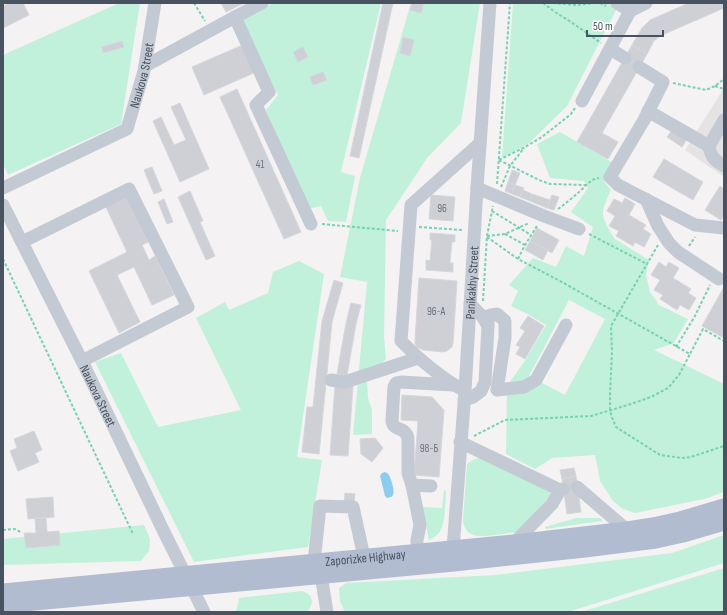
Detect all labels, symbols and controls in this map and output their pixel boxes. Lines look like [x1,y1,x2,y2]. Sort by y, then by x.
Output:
scale bar [587,12,663,38]
text: 50 m [593,19,613,34]
street label: Naukova Street [127,42,157,110]
house number: 41 [256,158,264,171]
house number: 96 [437,202,447,215]
street label: Panikakhy Street [462,246,483,320]
house number: 96-А [427,305,445,318]
street label: Naukova Street [76,362,119,429]
house number: 98-Б [420,442,438,455]
street label: Zaporizke Highway [324,546,406,570]

